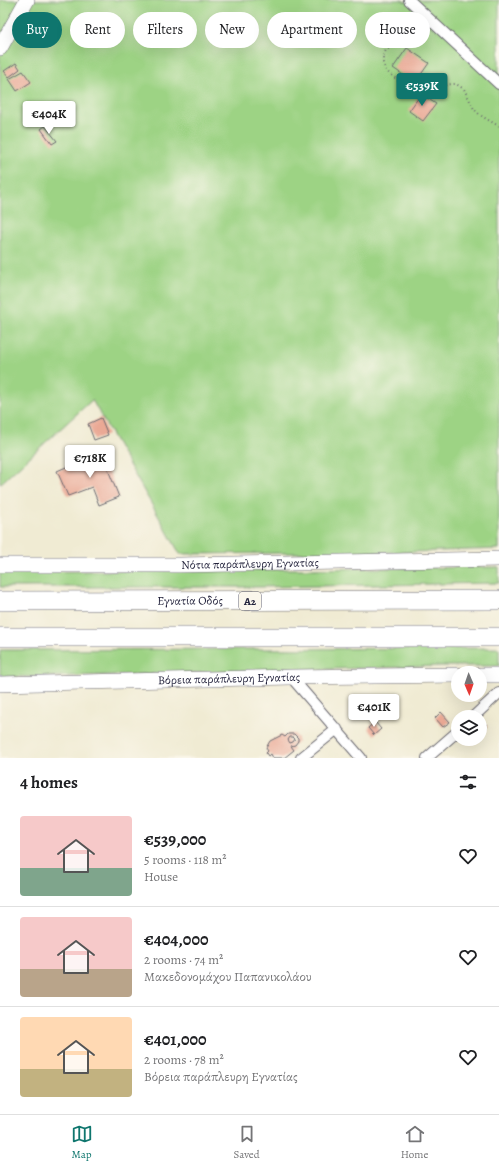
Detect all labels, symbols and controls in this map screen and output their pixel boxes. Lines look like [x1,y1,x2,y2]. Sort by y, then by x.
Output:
chip: Buy [12,12,62,48]
chip: Rent [70,12,125,48]
chip: Filters [133,12,197,48]
chip: New [205,12,259,48]
chip: Apartment [267,12,357,48]
chip: House [365,12,430,48]
pin: €539K [394,73,450,107]
text: €539K [405,77,439,94]
pin: €404K [21,101,77,135]
text: €404K [32,105,66,122]
pin: €718K [62,445,118,479]
text: €718K [74,449,106,466]
street label: Νότια παράπλευρη Εγνατίας [181,554,319,573]
road number: Α2 [239,592,261,610]
street label: Εγνατία Οδός [157,593,223,609]
north arrow [451,666,487,702]
map controls [451,666,487,746]
street label: Βόρεια παράπλευρη Εγνατίας [158,669,300,688]
pin: €401K [346,694,402,728]
text: €401K [357,698,391,715]
button: layers [451,710,487,746]
text: 4 homes [20,771,78,794]
icon: filters [457,771,479,793]
text: €539,000 [144,828,206,851]
icon: home [52,832,100,880]
icon: heart [457,845,479,867]
text: 5 rooms · 118 m² [144,851,227,868]
text: House [144,868,178,885]
text: €404,000 [144,928,209,951]
icon: home [52,933,100,981]
icon: heart [457,946,479,968]
text: 2 rooms · 74 m² [144,951,223,968]
text: Μακεδονομάχου Παπανικολάου [144,968,312,985]
text: €401,000 [144,1028,207,1051]
icon: home [52,1033,100,1081]
icon: heart [457,1046,479,1068]
text: 2 rooms · 78 m² [144,1051,224,1068]
text: Βόρεια παράπλευρη Εγνατίας [144,1068,298,1085]
tab: Map [71,1123,93,1162]
tab: Saved [234,1123,260,1162]
tab: Home [401,1123,428,1162]

